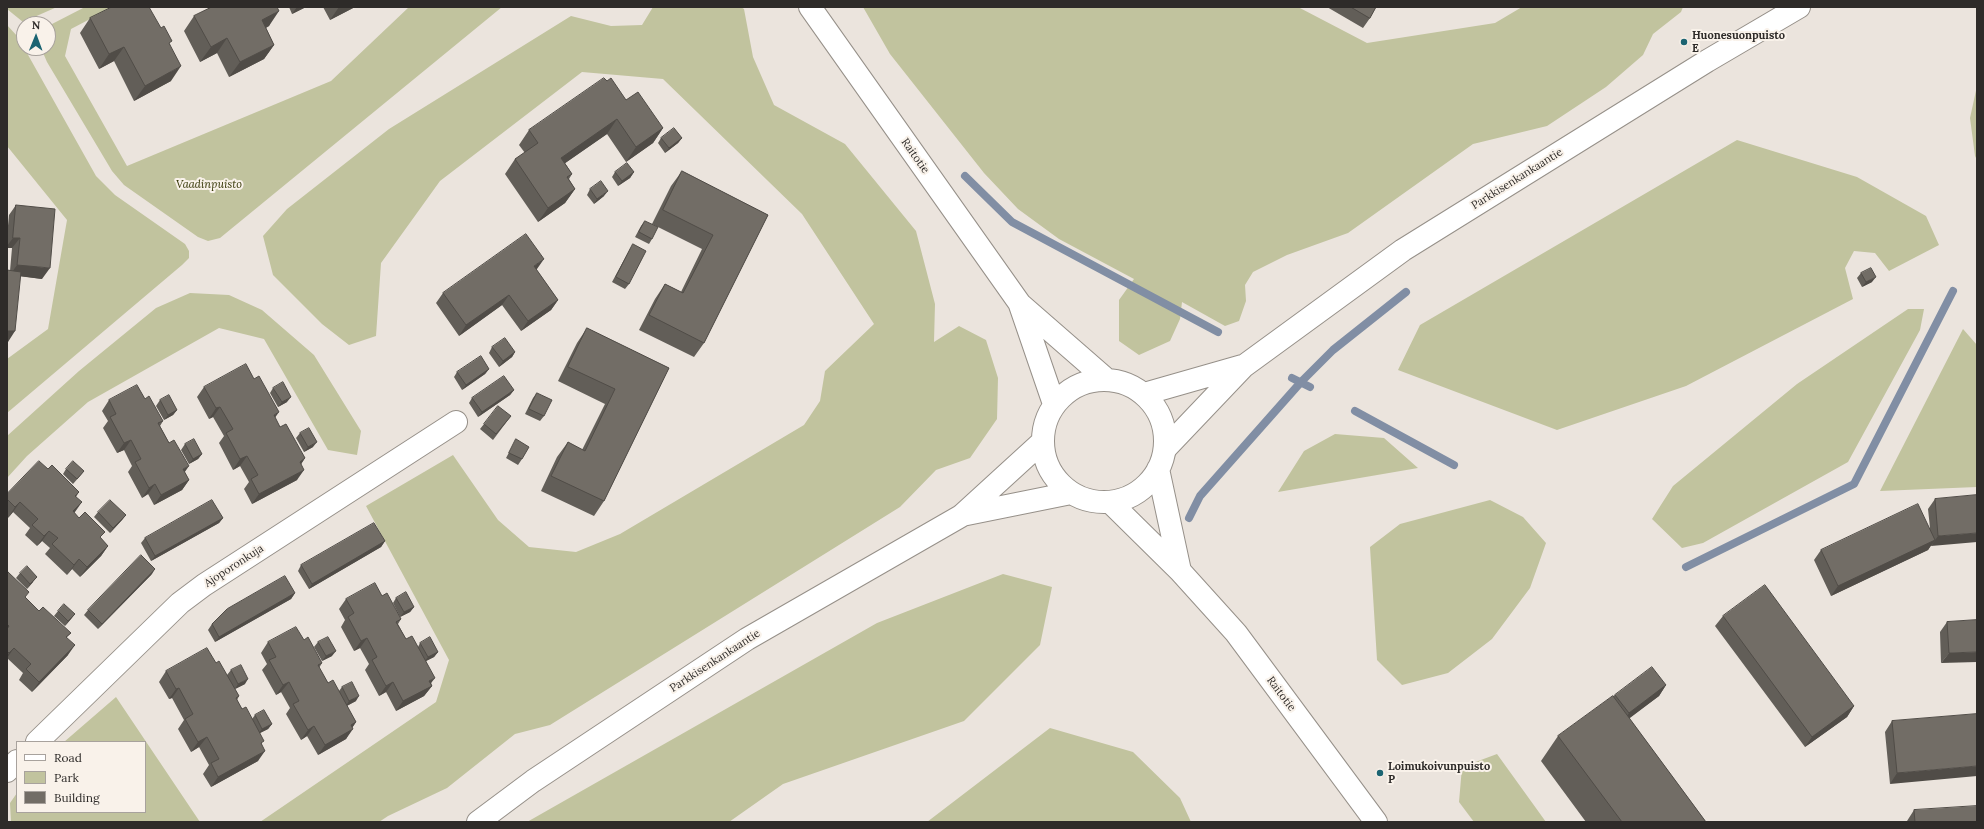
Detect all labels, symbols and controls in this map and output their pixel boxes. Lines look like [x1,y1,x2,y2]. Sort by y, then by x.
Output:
north arrow [16,16,56,56]
text: N [32,18,41,32]
place label: Huonesuonpuisto E [1692,29,1785,55]
marker: Huonesuonpuisto E [1679,37,1689,47]
street label: Raitotie [898,136,932,176]
street label: Parkkisenkankaantie [1469,146,1565,212]
park label: Vaadinpuisto [176,178,242,192]
street label: Ajoporonkuja [202,542,266,590]
street label: Parkkisenkankaantie [667,627,763,695]
street label: Raitotie [1264,674,1298,714]
legend [16,741,146,813]
text: Road [54,750,82,765]
place label: Loimukoivunpuisto P [1388,760,1490,786]
marker: Loimukoivunpuisto P [1375,768,1385,778]
text: Park [54,770,79,785]
text: Building [54,790,100,805]

